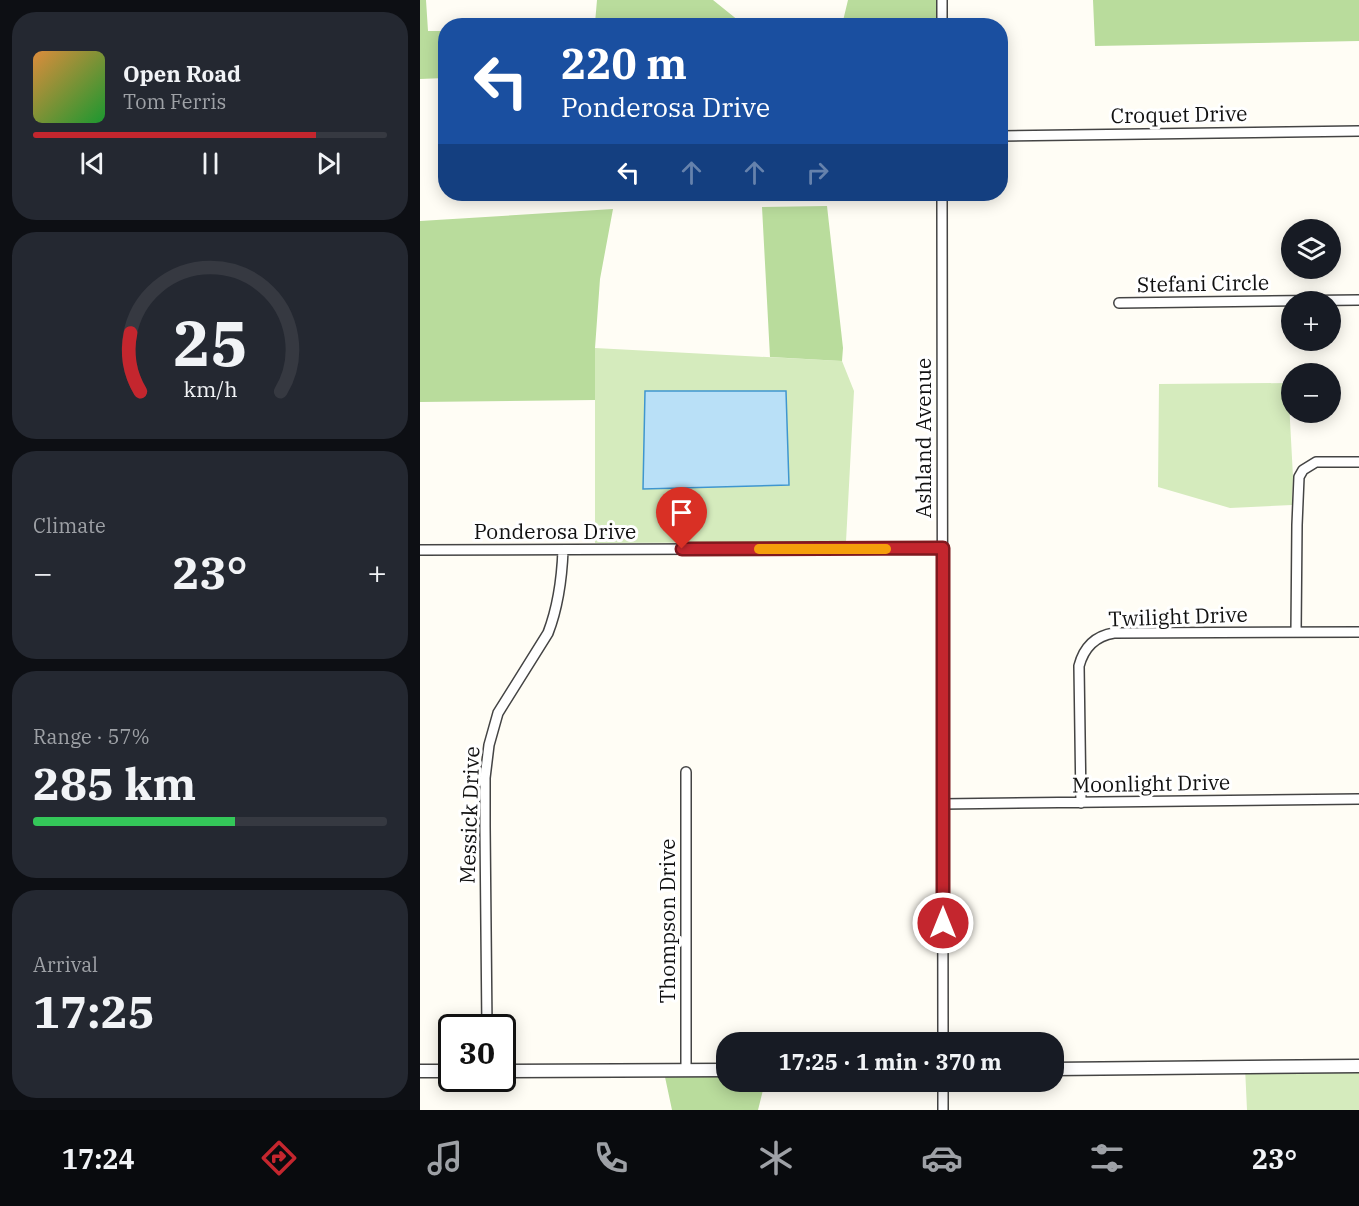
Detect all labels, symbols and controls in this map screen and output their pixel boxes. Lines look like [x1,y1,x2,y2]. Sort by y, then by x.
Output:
text: 220 m [561,36,687,91]
icon: left [462,42,540,120]
text: Open Road [123,59,241,88]
text: Tom Ferris [123,88,226,115]
text: Ponderosa Drive [561,89,770,124]
street label: Croquet Drive [1110,99,1248,129]
icon: previous [76,147,109,180]
icon: pause [194,147,227,180]
icon: next [312,147,345,180]
icon: left [612,156,645,189]
icon: ahead [675,156,708,189]
icon: ahead [738,156,771,189]
icon: right [801,156,834,189]
map controls [1281,219,1341,423]
button: layers [1281,219,1341,279]
street label: Stefani Circle [1136,268,1269,298]
button: + [1281,291,1341,351]
text: 25 [173,303,247,384]
street label: Ashland Avenue [909,358,937,518]
button: − [1281,363,1341,423]
text: km/h [183,376,237,404]
pin [656,487,707,549]
icon: arrive [665,496,698,529]
text: Climate [33,512,106,539]
street label: Ponderosa Drive [474,517,636,545]
text: 23° [172,543,248,601]
text: − [33,551,53,594]
text: + [367,551,387,594]
street label: Twilight Drive [1108,600,1248,632]
text: Range · 57% [33,723,150,750]
street label: Messick Drive [453,746,485,884]
text: 285 km [33,754,196,812]
street label: Moonlight Drive [1072,768,1230,798]
street label: Thompson Drive [653,839,681,1003]
position arrow [911,891,975,955]
text: Arrival [33,951,98,978]
text: 17:25 [33,982,155,1040]
speed limit sign: 30 [438,1014,516,1092]
text: 17:25 · 1 min · 370 m [778,1047,1002,1076]
icon: directions [258,1137,300,1179]
icon: music [424,1137,466,1179]
icon: phone [590,1137,632,1179]
icon: climate [755,1137,797,1179]
icon: car [921,1137,963,1179]
icon: filters [1086,1137,1128,1179]
text: 17:24 [62,1141,135,1176]
text: 23° [1252,1141,1297,1176]

